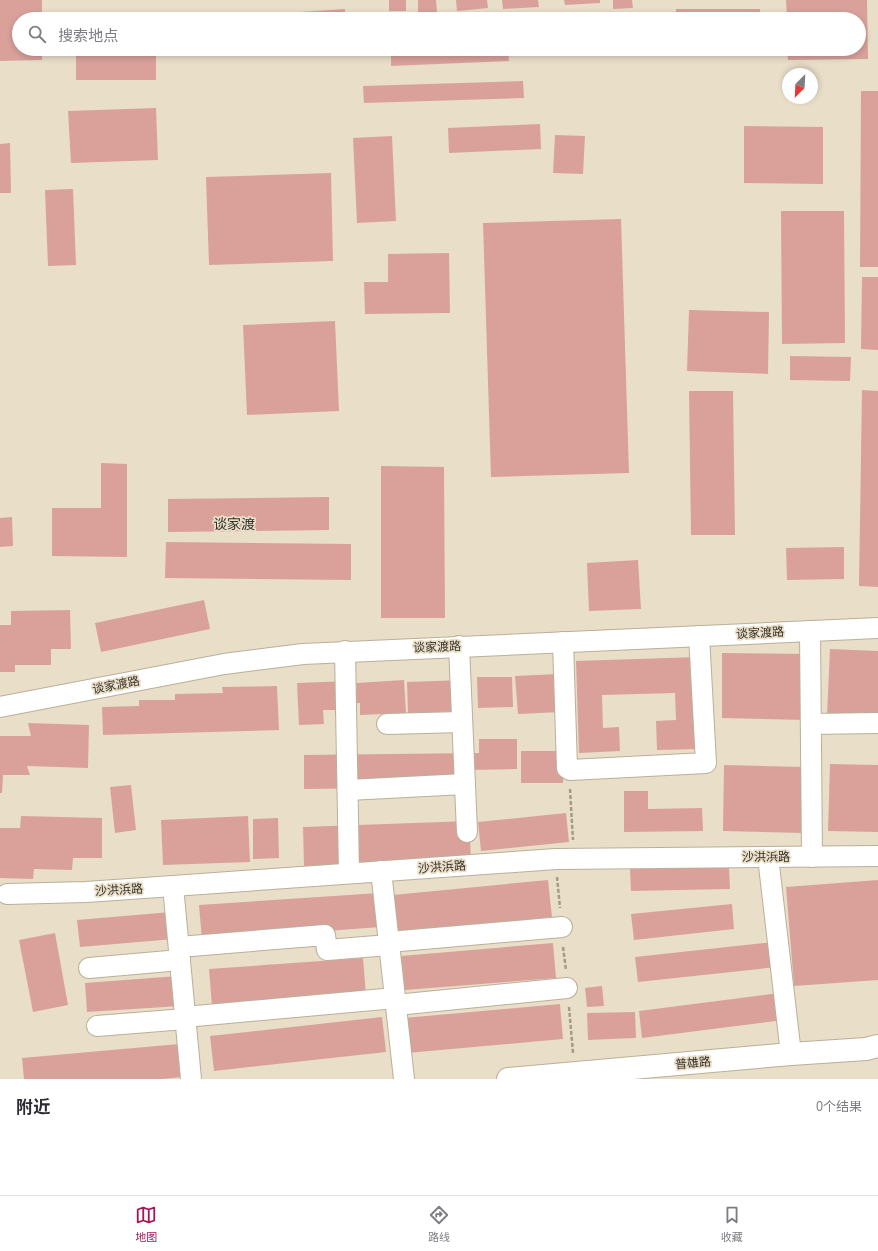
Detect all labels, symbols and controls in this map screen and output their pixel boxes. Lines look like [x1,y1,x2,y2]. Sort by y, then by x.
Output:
search box [12,12,866,56]
icon: search [26,23,48,45]
text: 搜索地点 [58,26,118,45]
north arrow [782,68,818,104]
district label: 谈家渡 [213,515,255,533]
street label: 谈家渡路 [736,624,784,641]
street label: 谈家渡路 [413,638,461,655]
street label: 谈家渡路 [91,673,141,696]
street label: 沙洪浜路 [742,849,790,864]
street label: 沙洪浜路 [417,857,466,876]
street label: 沙洪浜路 [95,881,143,898]
street label: 普雄路 [674,1053,712,1072]
text: 附近 [16,1096,50,1118]
text: 0个结果 [816,1098,862,1115]
tab: 地图 [135,1204,157,1244]
tab: 路线 [428,1204,450,1244]
tab: 收藏 [721,1204,743,1244]

